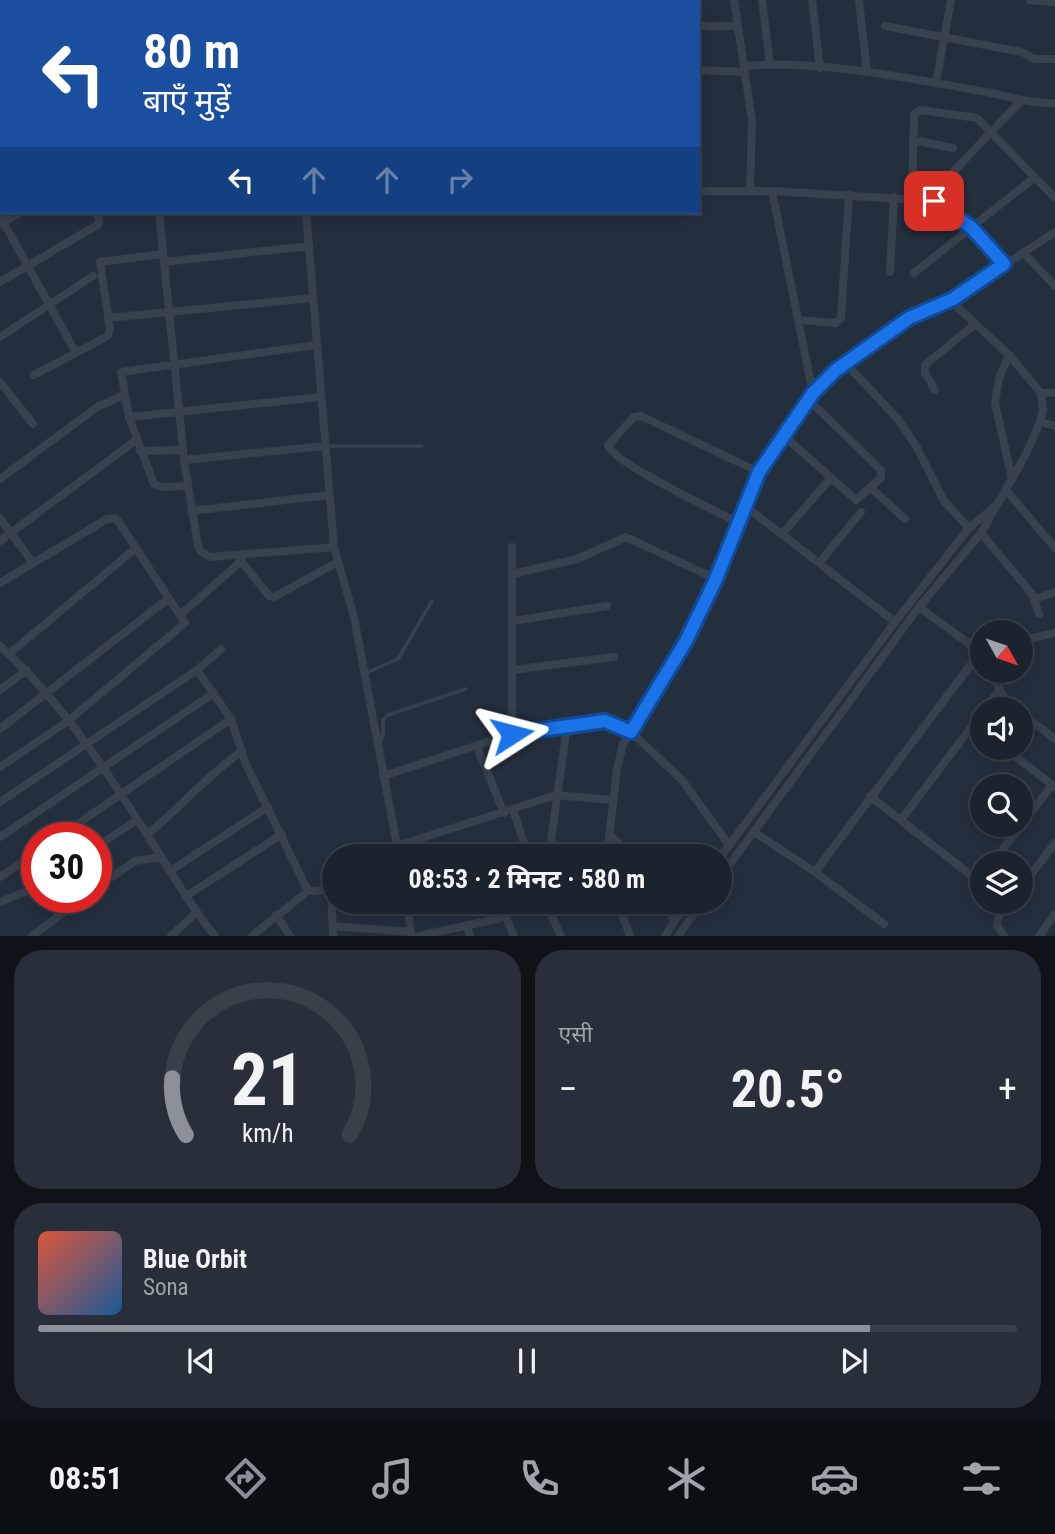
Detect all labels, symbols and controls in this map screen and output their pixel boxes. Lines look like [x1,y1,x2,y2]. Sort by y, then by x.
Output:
text: 80 m [143,23,240,80]
icon: left [28,28,119,119]
text: बाएँ मुड़ें [143,82,231,120]
icon: left [222,161,260,199]
icon: ahead [295,161,333,199]
icon: ahead [368,161,406,199]
icon: right [441,161,479,199]
pin [904,171,964,231]
icon: arrive [915,182,953,220]
north arrow [970,620,1032,682]
map controls [970,620,1033,914]
position arrow [475,697,549,771]
button: sound [970,697,1033,760]
button: search [970,774,1033,837]
speed limit sign: 30 [21,822,112,913]
button: layers [970,851,1033,914]
text: 08:53 · 2 मिनट · 580 m [409,864,645,894]
text: एसी [559,1021,593,1048]
text: 21 [230,1038,304,1124]
text: 20.5° [731,1059,845,1120]
text: − [559,1067,578,1111]
text: + [998,1067,1017,1111]
text: km/h [242,1119,293,1148]
text: Blue Orbit [143,1244,247,1274]
text: Sona [143,1274,189,1301]
icon: previous [182,1342,220,1380]
icon: pause [508,1342,546,1380]
icon: next [835,1342,873,1380]
icon: directions [221,1454,270,1503]
icon: music [368,1454,417,1503]
icon: phone [515,1454,564,1503]
icon: climate [662,1454,711,1503]
icon: car [810,1454,859,1503]
icon: filters [957,1454,1006,1503]
text: 08:51 [49,1459,123,1497]

